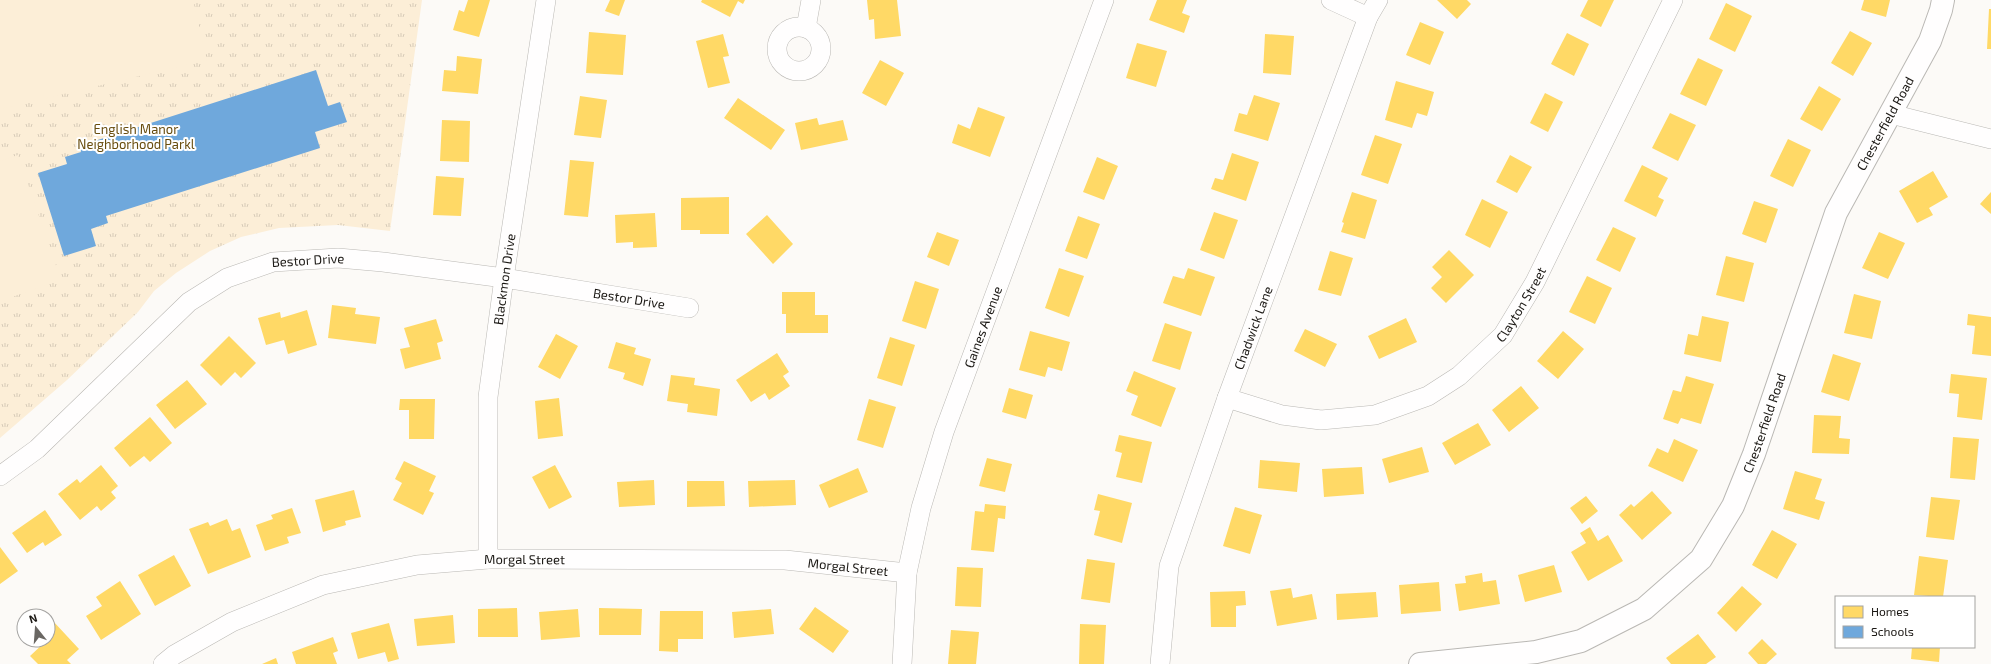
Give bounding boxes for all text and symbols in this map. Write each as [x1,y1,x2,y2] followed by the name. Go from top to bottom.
[1853,74,1917,173] street label: Chesterfield Road
[77,121,195,152] park label: English Manor Neighborhood Parkl
[490,232,519,326] street label: Blackmon Drive
[271,250,345,270] street label: Bestor Drive
[1493,264,1549,345] street label: Clayton Street
[960,284,1005,370] street label: Gaines Avenue
[1230,284,1276,372] street label: Chadwick Lane
[592,285,666,312] street label: Bestor Drive
[1739,371,1789,475] street label: Chesterfield Road
[484,551,565,567] street label: Morgal Street
[807,554,889,579] street label: Morgal Street
[1835,596,1975,648] legend
[1871,604,1909,618] text: Homes
[16,608,56,648] north arrow
[27,611,39,625] text: N
[1871,624,1914,638] text: Schools

